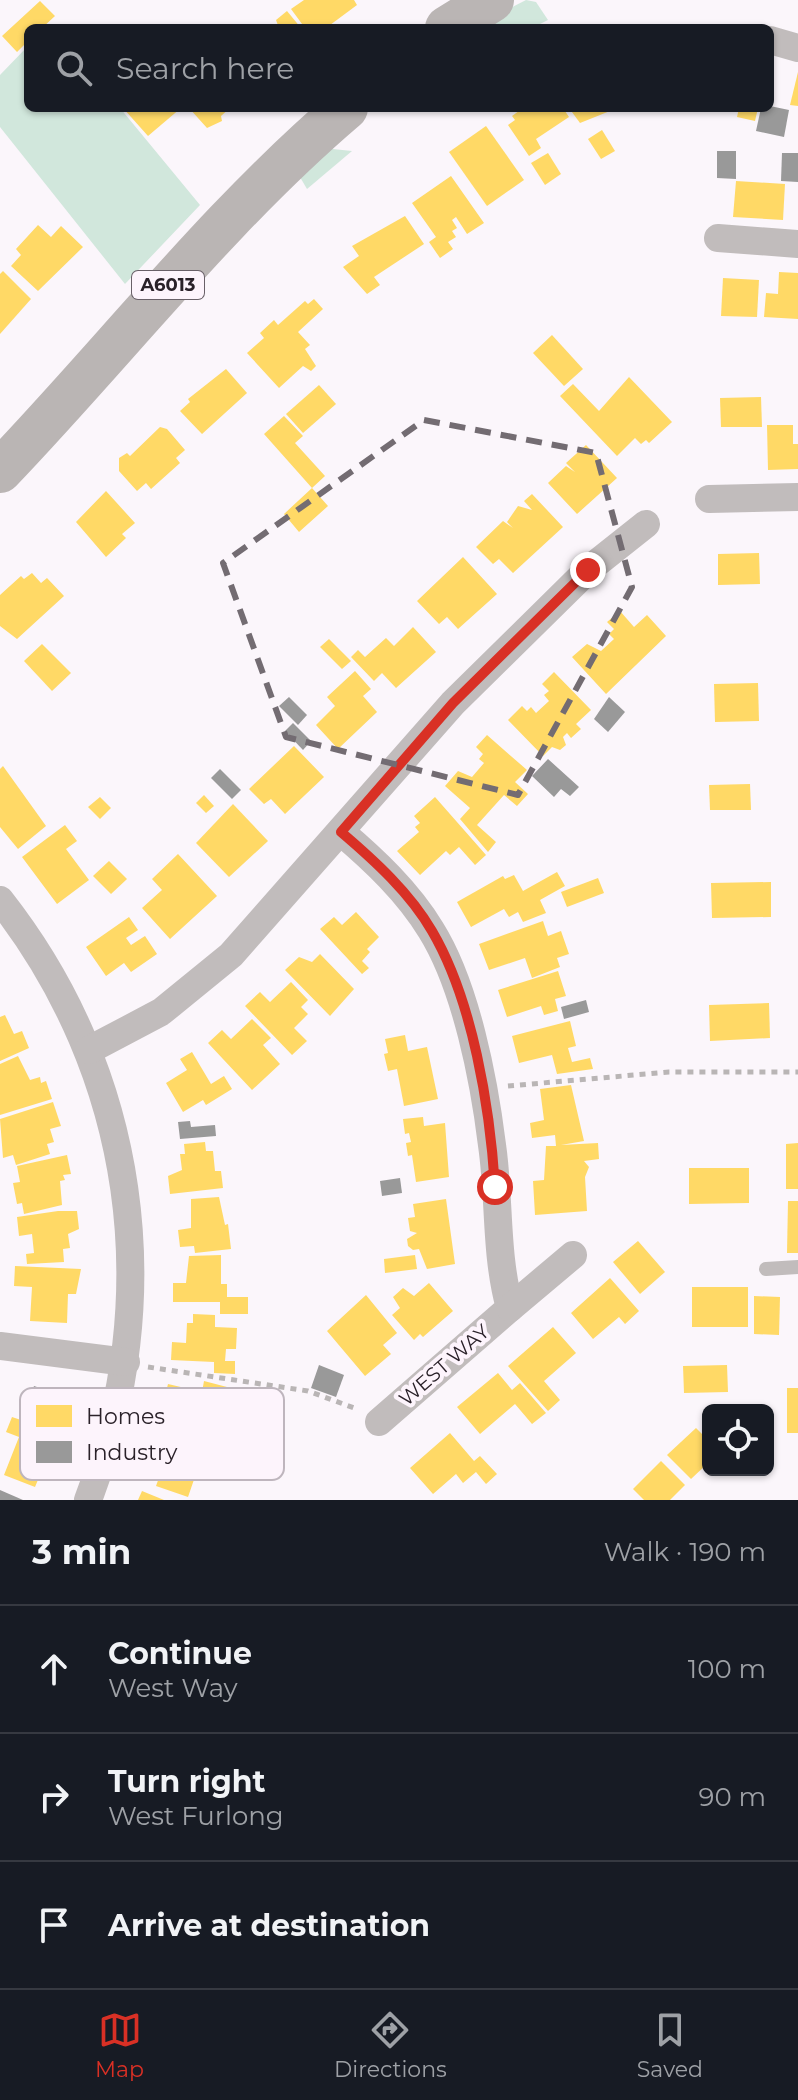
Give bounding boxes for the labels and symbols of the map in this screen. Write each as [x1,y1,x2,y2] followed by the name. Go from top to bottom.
[132,271,204,299] road number: A6013
[570,552,606,588] route end
[477,1169,513,1205] route start
[394,1319,494,1411] street label: WEST WAY
[20,1388,284,1480] legend
[86,1403,165,1430] text: Homes
[86,1439,178,1466] text: Industry

